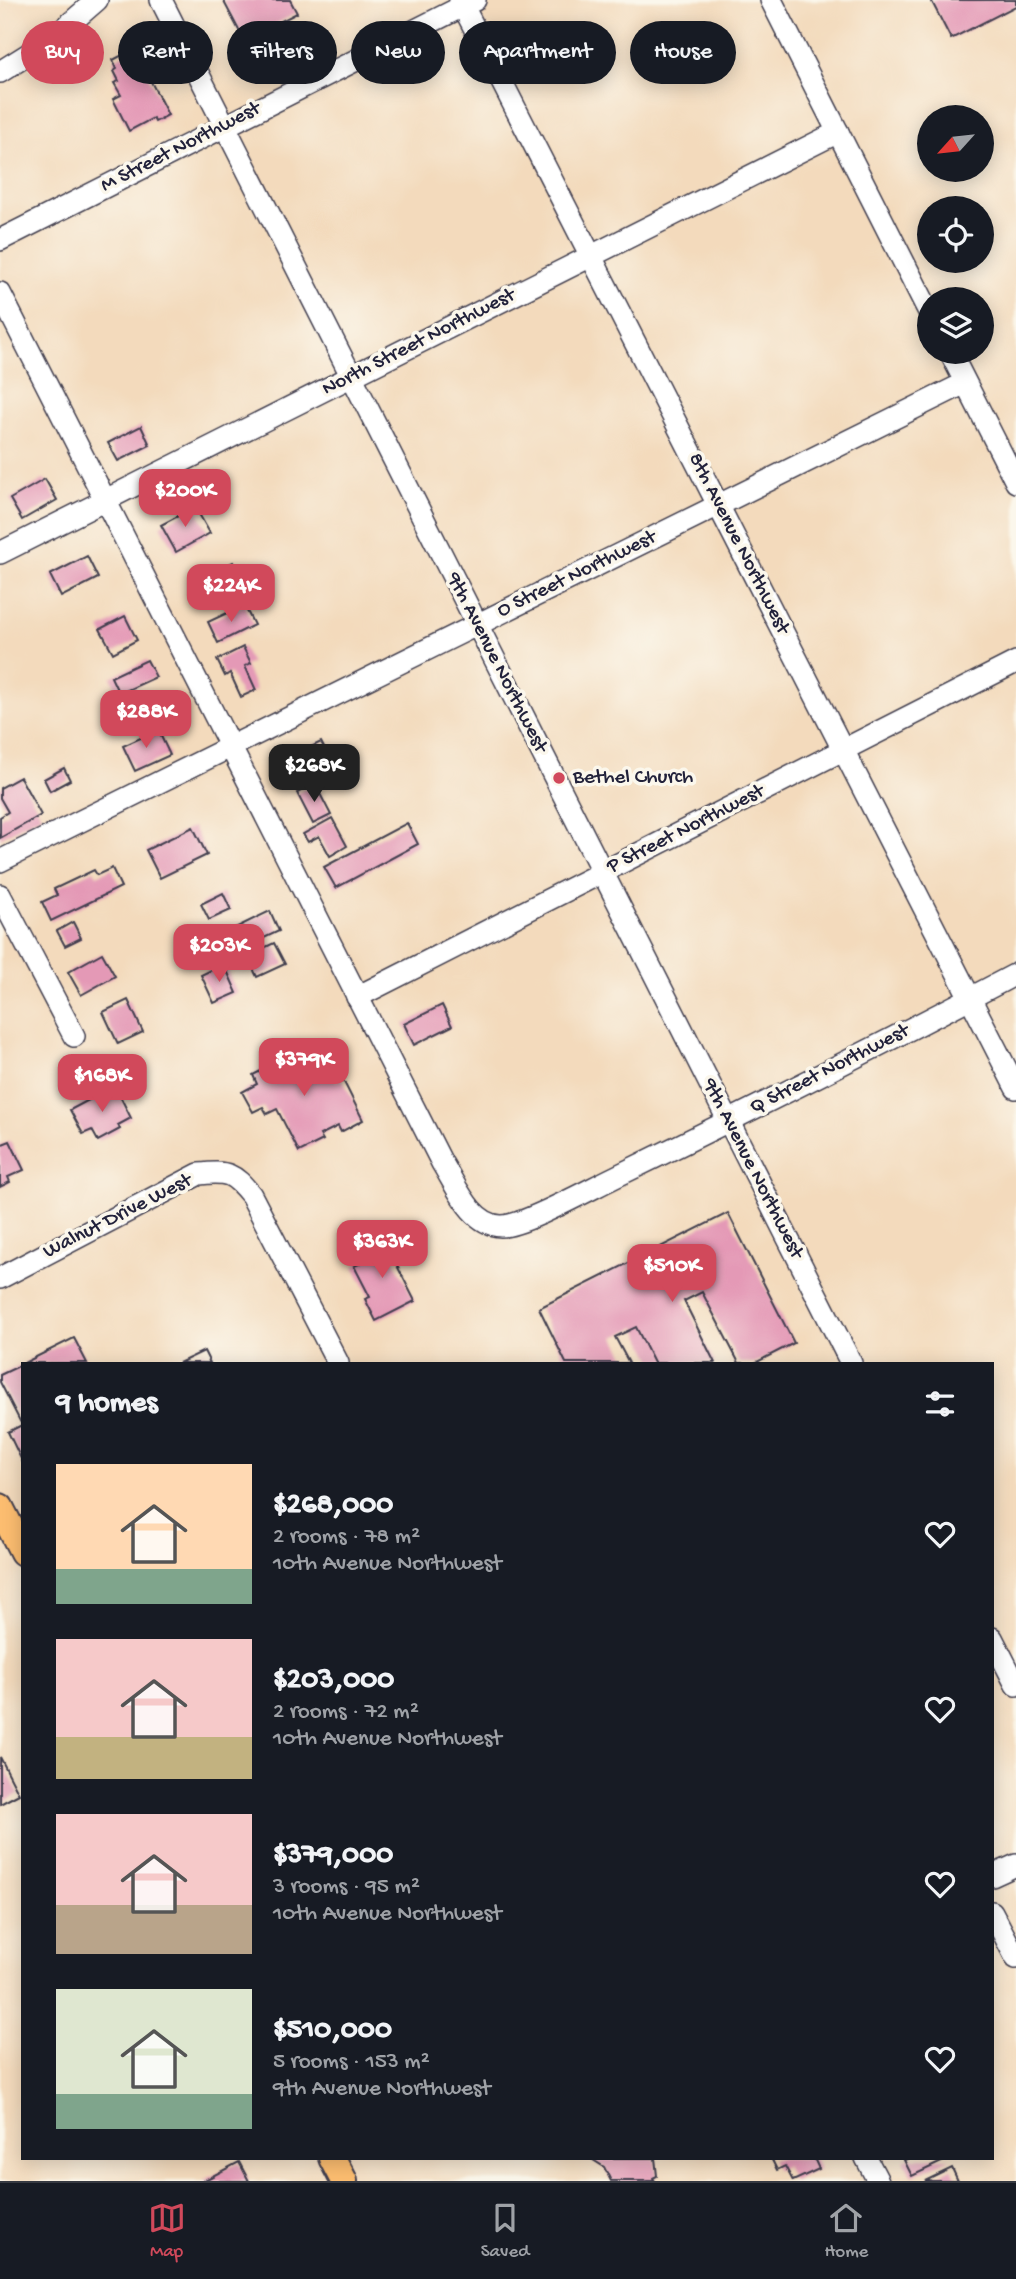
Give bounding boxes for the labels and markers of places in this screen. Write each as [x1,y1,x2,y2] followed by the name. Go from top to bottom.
[136,470,234,529] pin: $200K
[182,564,280,624] pin: $224K
[97,690,195,750] pin: $288K
[265,744,363,804] pin: $268K
[572,766,693,791] place label: Bethel Church
[551,770,567,786] marker: Bethel Church
[170,925,268,984] pin: $203K
[255,1038,353,1098] pin: $379K
[53,1054,151,1114] pin: $168K
[333,1220,431,1280] pin: $363K
[623,1244,721,1304] pin: $510K

